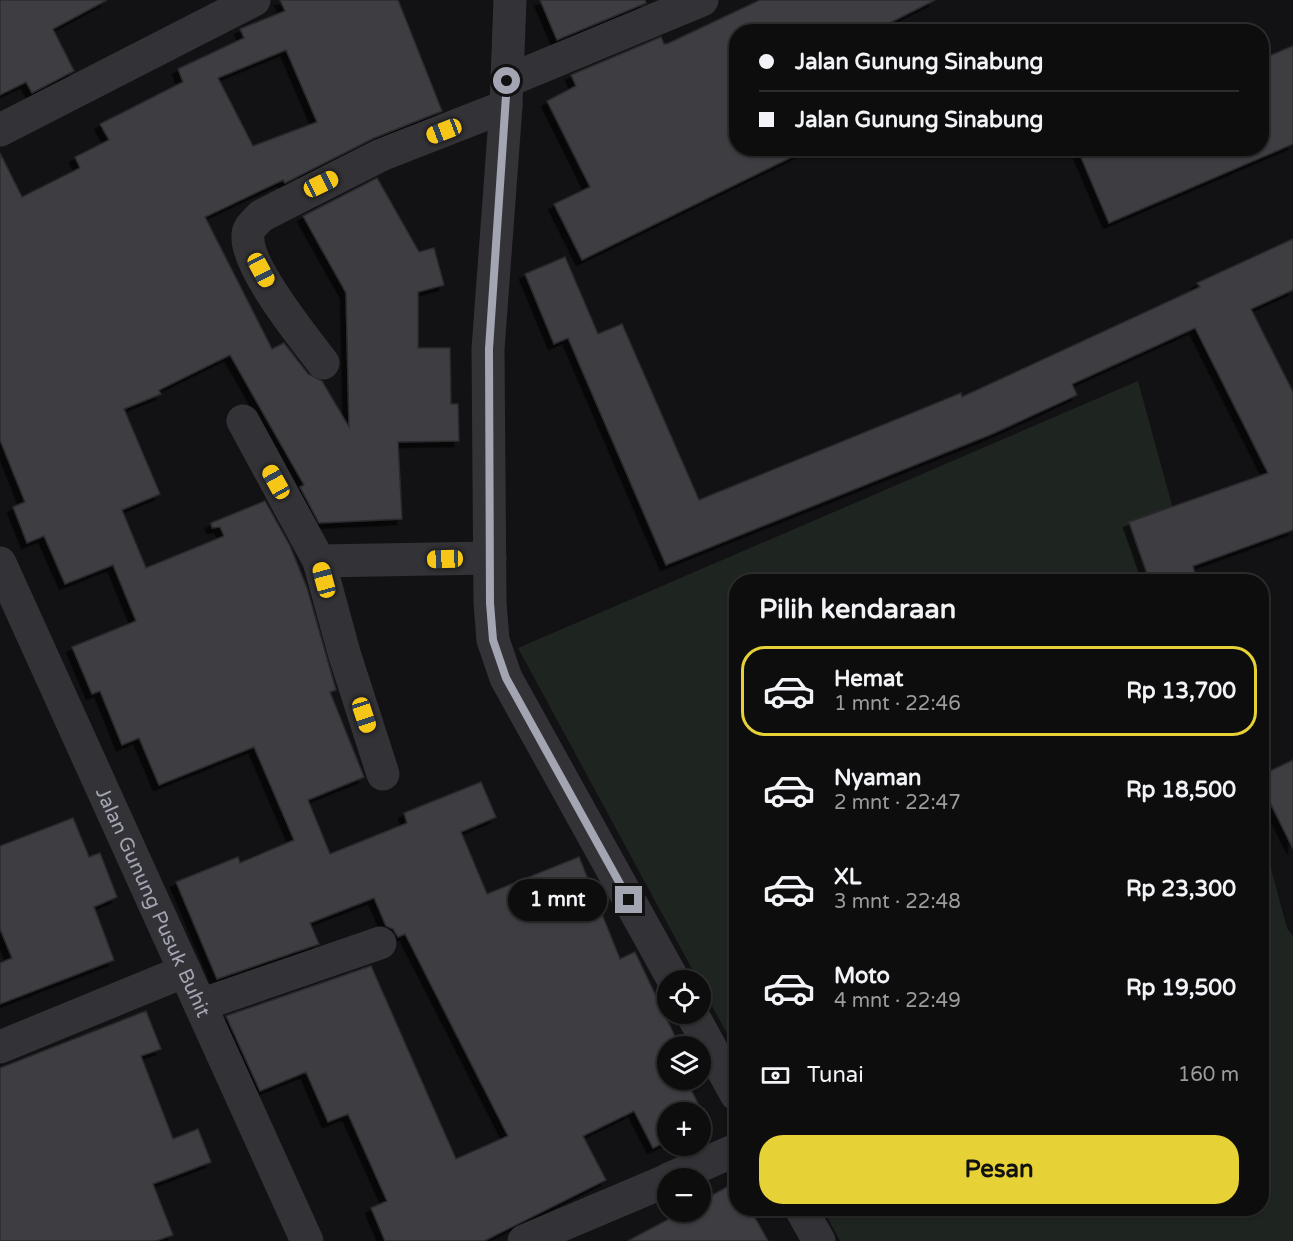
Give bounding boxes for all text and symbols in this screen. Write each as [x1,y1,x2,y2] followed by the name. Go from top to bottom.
[795,49,1044,75] text: Jalan Gunung Sinabung
[493,67,520,94] route start
[795,107,1044,133] text: Jalan Gunung Sinabung
[424,116,464,146] car
[301,168,341,200] car
[245,250,277,290] car
[259,462,293,502] car
[427,549,463,569] car
[311,560,337,600] car
[759,593,956,626] text: Pilih kendaraan
[762,664,816,718] icon: car
[834,666,903,692] text: Hemat
[1126,678,1236,704] text: Rp 13,700
[834,692,961,716] text: 1 mnt · 22:46
[350,695,378,735] car
[762,763,816,817] icon: car
[834,765,921,791] text: Nyaman
[1126,777,1236,803] text: Rp 18,500
[90,783,215,1021] street label: Jalan Gunung Pusuk Buhit
[834,791,961,815] text: 2 mnt · 22:47
[762,862,816,916] icon: car
[834,864,861,890] text: XL
[1126,876,1236,902] text: Rp 23,300
[509,879,608,921] callout: 1 mnt
[615,886,642,913] route end
[530,888,585,912] text: 1 mnt
[834,890,961,914] text: 3 mnt · 22:48
[762,961,816,1015] icon: car
[834,963,890,989] text: Moto
[657,970,711,1222] map controls
[657,970,711,1024] button: locate
[1126,975,1236,1001] text: Rp 19,500
[834,989,961,1013] text: 4 mnt · 22:49
[657,1036,711,1090] button: layers
[759,1059,792,1092] icon: cash
[807,1062,864,1088] text: Tunai
[1178,1063,1239,1087] text: 160 m
[657,1102,711,1156] button: +
[759,1135,1239,1204] button: Pesan
[657,1168,711,1222] button: −

